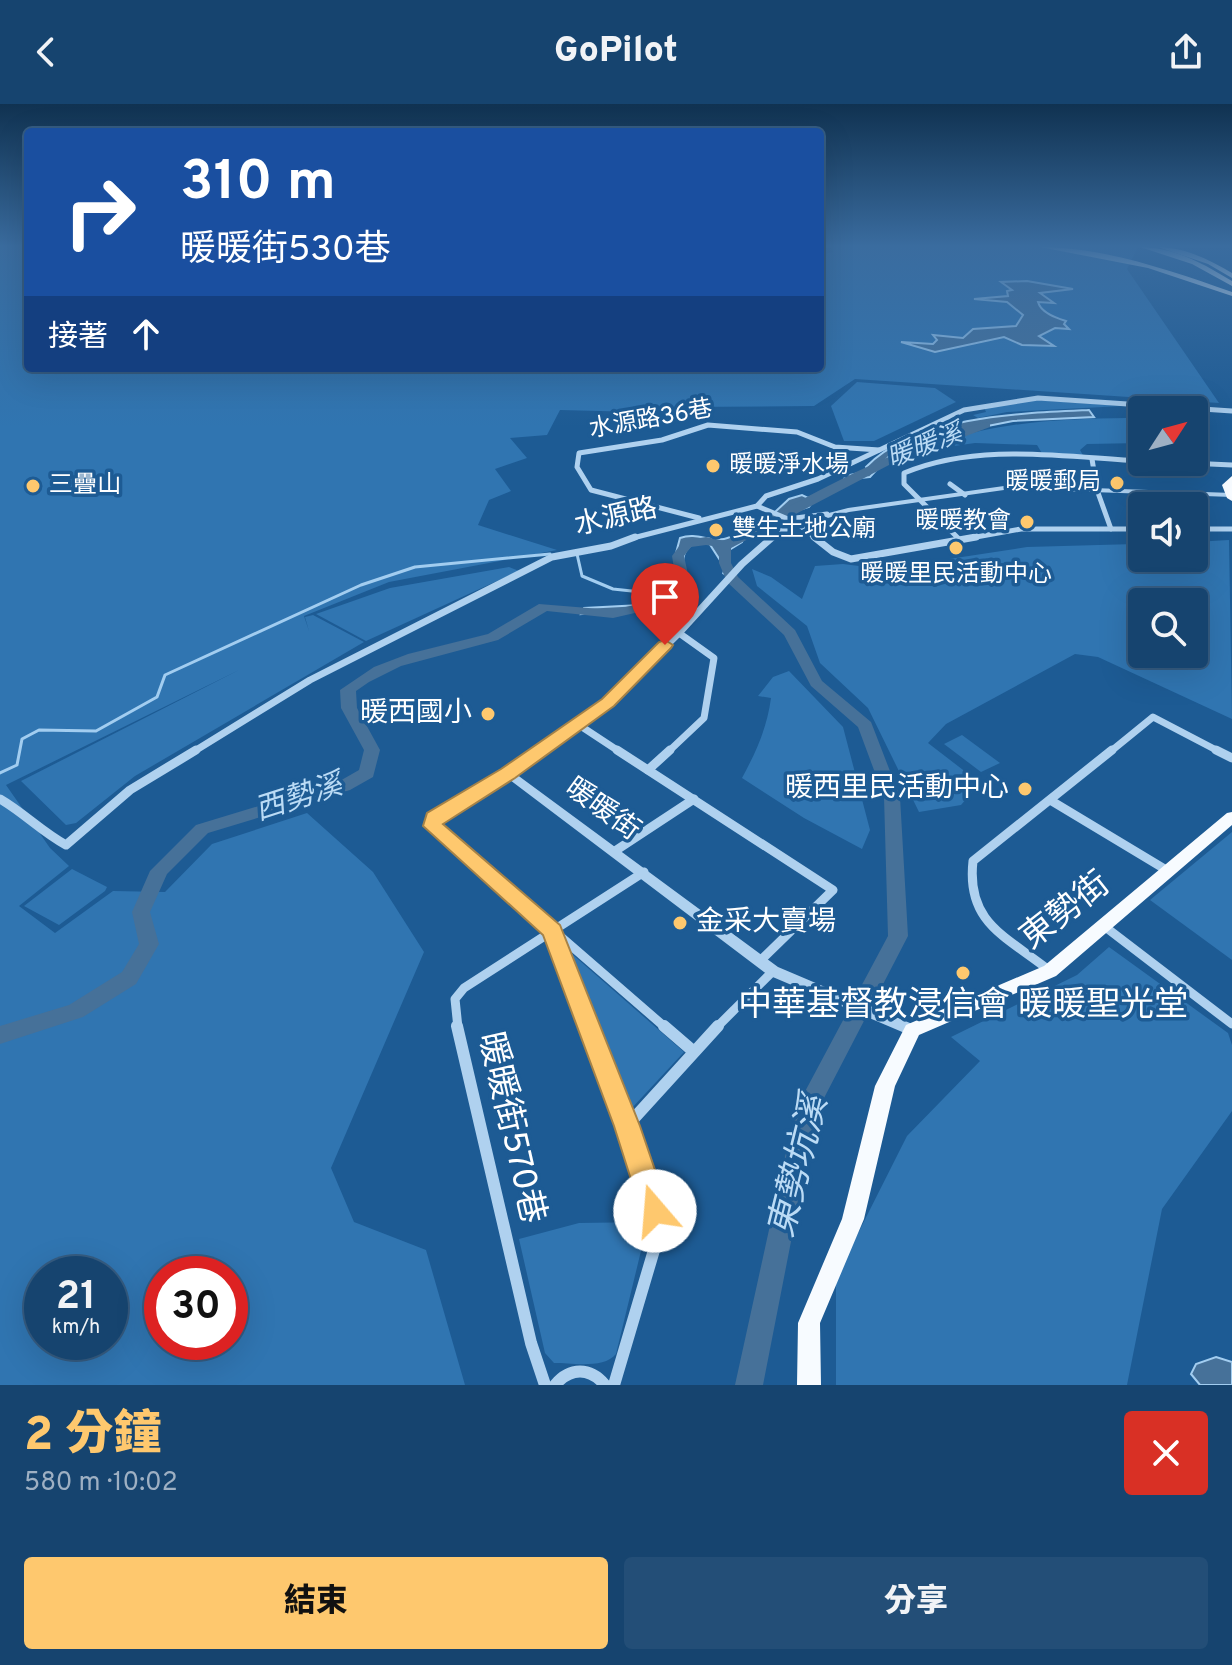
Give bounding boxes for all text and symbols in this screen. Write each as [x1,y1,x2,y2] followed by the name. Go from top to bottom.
[554,29,678,75] text: GoPilot
[24,30,68,74] icon: back
[1164,30,1208,74] icon: share
[180,149,336,219] text: 310 m
[48,160,152,264] icon: right
[180,228,391,274] text: 暖暖街530巷
[124,312,168,356] icon: ahead
[48,320,108,357] text: 接著
[587,394,715,446] street label: 水源路36巷
[1128,396,1208,476] north arrow
[1128,396,1208,668] map controls
[883,416,971,476] water label: 暖暖溪
[729,451,849,481] place label: 暖暖淨水場
[704,457,722,475] marker: 暖暖淨水場
[1005,468,1101,498] place label: 暖暖郵局
[49,471,121,501] place label: 三疊山
[1108,474,1126,492] marker: 暖暖郵局
[24,477,42,495] marker: 三疊山
[571,491,661,545] street label: 水源路
[1128,492,1208,572] button: sound
[915,507,1011,537] place label: 暖暖教會
[1018,513,1036,531] marker: 暖暖教會
[732,515,876,545] place label: 雙生土地公廟
[707,521,725,539] marker: 雙生土地公廟
[947,539,965,557] marker: 暖暖里民活動中心
[860,560,1052,590] place label: 暖暖里民活動中心
[631,563,699,645] pin
[643,575,687,619] icon: arrive
[1128,588,1208,668] button: search
[360,696,472,732] place label: 暖西國小
[479,705,497,723] marker: 暖西國小
[250,766,351,831] water label: 西勢溪
[557,771,647,849] street label: 暖暖街
[785,771,1009,807] place label: 暖西里民活動中心
[1016,780,1034,798] marker: 暖西里民活動中心
[1013,864,1119,960] street label: 東勢街
[696,905,836,941] place label: 金采大賣場
[671,914,689,932] marker: 金采大賣場
[954,964,972,982] marker: 中華基督教浸信會 暖暖聖光堂
[738,985,1188,1028] place label: 中華基督教浸信會 暖暖聖光堂
[467,1028,553,1228] street label: 暖暖街570巷
[760,1087,841,1242] water label: 東勢坑溪
[613,1169,697,1253] position arrow
[144,1256,248,1360] speed limit sign: 30
[56,1273,96,1323] text: 21
[52,1315,100,1341] text: km/h
[24,1407,162,1467] text: 2 分鐘
[1124,1411,1208,1495] button: close
[24,1467,178,1500] text: 580 m · 10:02
[24,1557,608,1649] button: 結束
[624,1557,1208,1649] button: 分享

